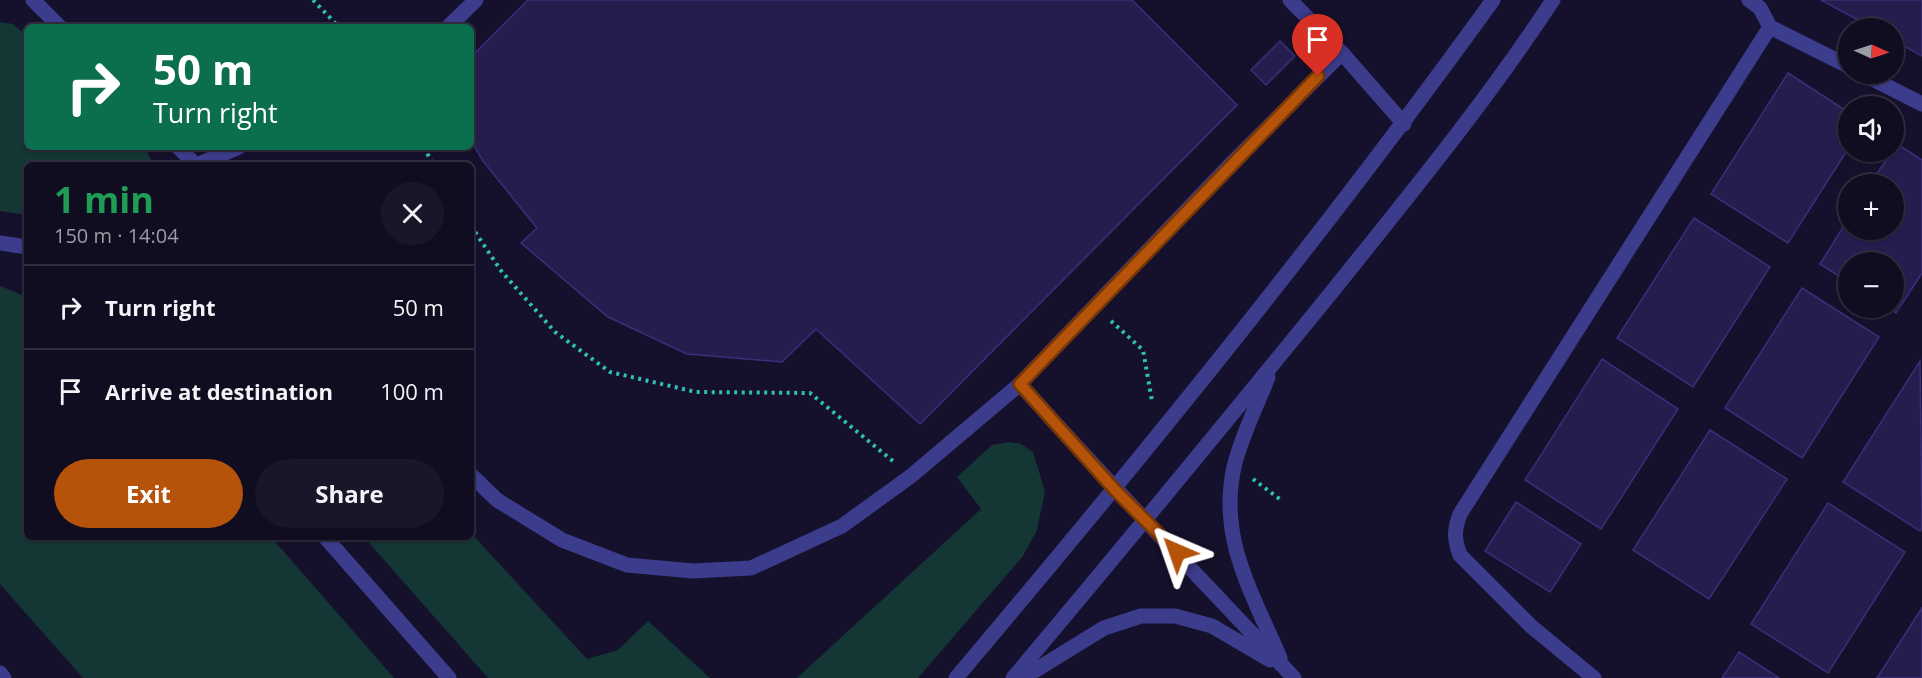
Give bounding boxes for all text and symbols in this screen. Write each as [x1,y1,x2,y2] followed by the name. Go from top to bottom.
[1292,14,1343,76] pin
[1838,18,1904,84] north arrow
[1838,18,1904,318] map controls
[1301,23,1334,56] icon: arrive
[153,40,253,97] text: 50 m
[54,48,132,126] icon: right
[153,94,278,131] text: Turn right
[1838,96,1904,162] button: sound
[1838,174,1904,240] button: +
[54,175,154,224] text: 1 min
[381,182,444,245] button: close
[54,222,179,249] text: 150 m · 14:04
[1838,252,1904,318] button: −
[54,291,87,324] icon: right
[105,292,216,322] text: Turn right
[393,292,444,322] text: 50 m
[54,375,87,408] icon: arrive
[105,376,333,406] text: Arrive at destination
[380,376,444,406] text: 100 m
[54,459,243,528] button: Exit
[255,459,444,528] button: Share
[1145,520,1209,584] position arrow

